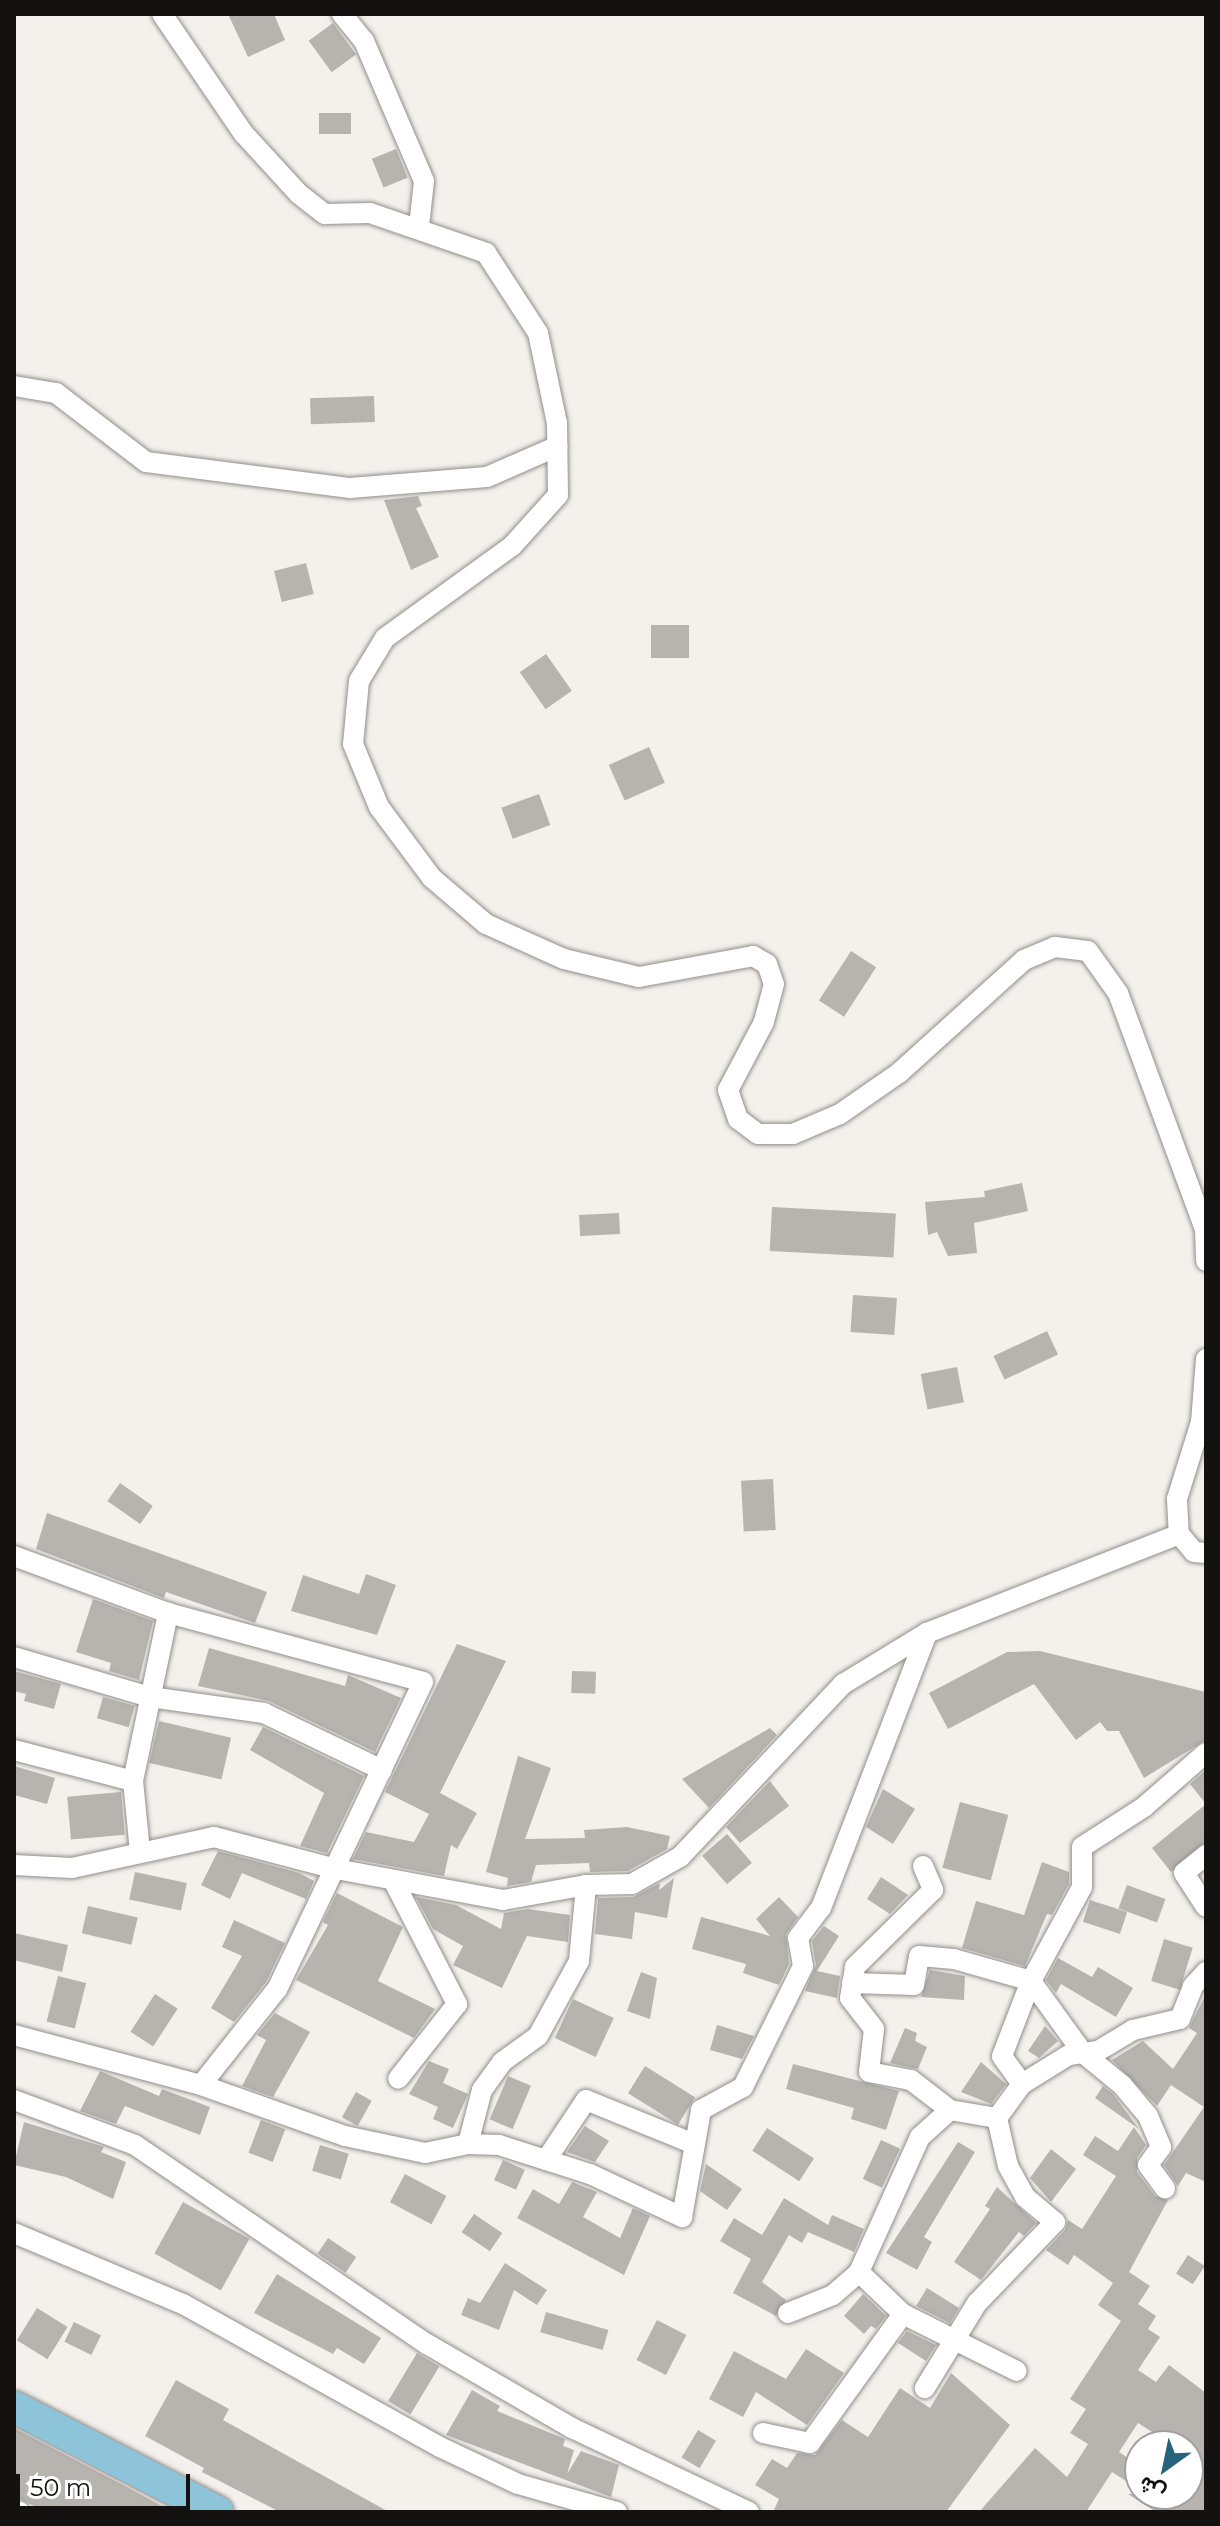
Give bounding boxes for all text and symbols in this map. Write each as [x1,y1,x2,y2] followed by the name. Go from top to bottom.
[1124,2430,1204,2510] north arrow
[20,2458,194,2508] scale bar
[1133,2470,1170,2507] text: ش
[30,2473,91,2502] text: 50 m

